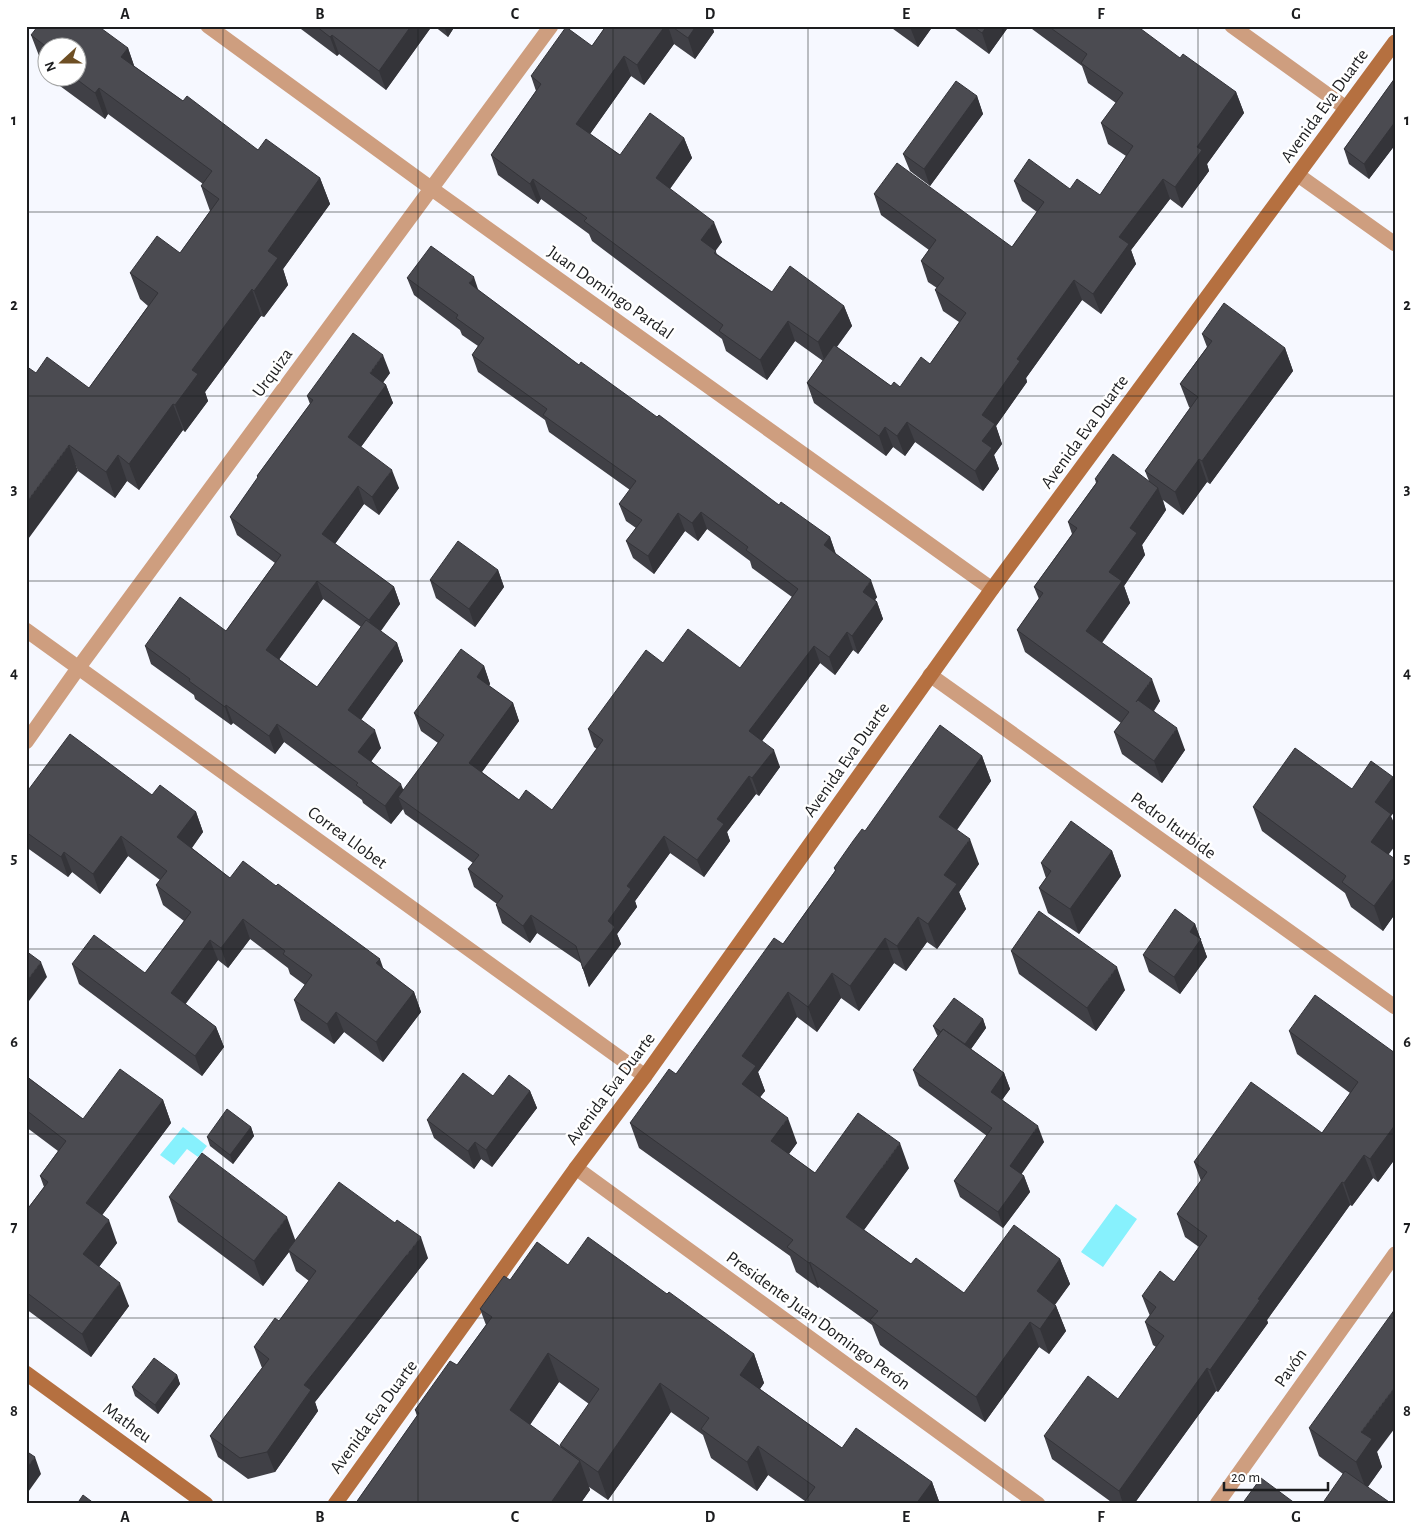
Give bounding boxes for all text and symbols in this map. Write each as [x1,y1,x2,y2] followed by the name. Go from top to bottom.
[120,6,130,22] text: A
[315,6,325,22] text: B
[511,6,520,22] text: C
[705,6,716,22] text: D
[902,6,910,22] text: E
[1097,6,1105,22] text: F
[1291,6,1301,22] text: G
[38,38,88,88] north arrow
[1278,46,1372,166] street label: Avenida Eva Duarte
[43,59,59,73] text: N
[11,112,17,128] text: 1
[1404,112,1410,128] text: 1
[544,243,676,343] street label: Juan Domingo Pardal
[10,297,18,313] text: 2
[1403,297,1411,313] text: 2
[250,345,296,401] street label: Urquiza
[1038,372,1132,492] street label: Avenida Eva Duarte
[11,481,18,497] text: 3
[1404,481,1411,497] text: 3
[10,665,18,681] text: 4
[1403,665,1411,681] text: 4
[801,699,893,821] street label: Avenida Eva Duarte
[1127,789,1219,863] street label: Pedro Iturbide
[304,803,390,873] street label: Correa Llobet
[11,850,18,866] text: 5
[1404,850,1411,866] text: 5
[563,1030,659,1148] street label: Avenida Eva Duarte
[10,1034,18,1050] text: 6
[1403,1034,1411,1050] text: 6
[11,1219,18,1235] text: 7
[1404,1219,1411,1235] text: 7
[723,1248,913,1394] street label: Presidente Juan Domingo Perón
[1271,1346,1311,1390] street label: Pavón
[327,1357,421,1477] street label: Avenida Eva Duarte
[99,1400,155,1446] street label: Matheu
[10,1403,18,1419] text: 8
[1403,1403,1411,1419] text: 8
[1224,1460,1327,1492] scale bar
[1231,1470,1260,1485] text: 20 m
[120,1509,130,1525] text: A
[315,1509,325,1525] text: B
[511,1509,520,1525] text: C
[705,1509,716,1525] text: D
[902,1509,910,1525] text: E
[1097,1509,1105,1525] text: F
[1291,1509,1301,1525] text: G

